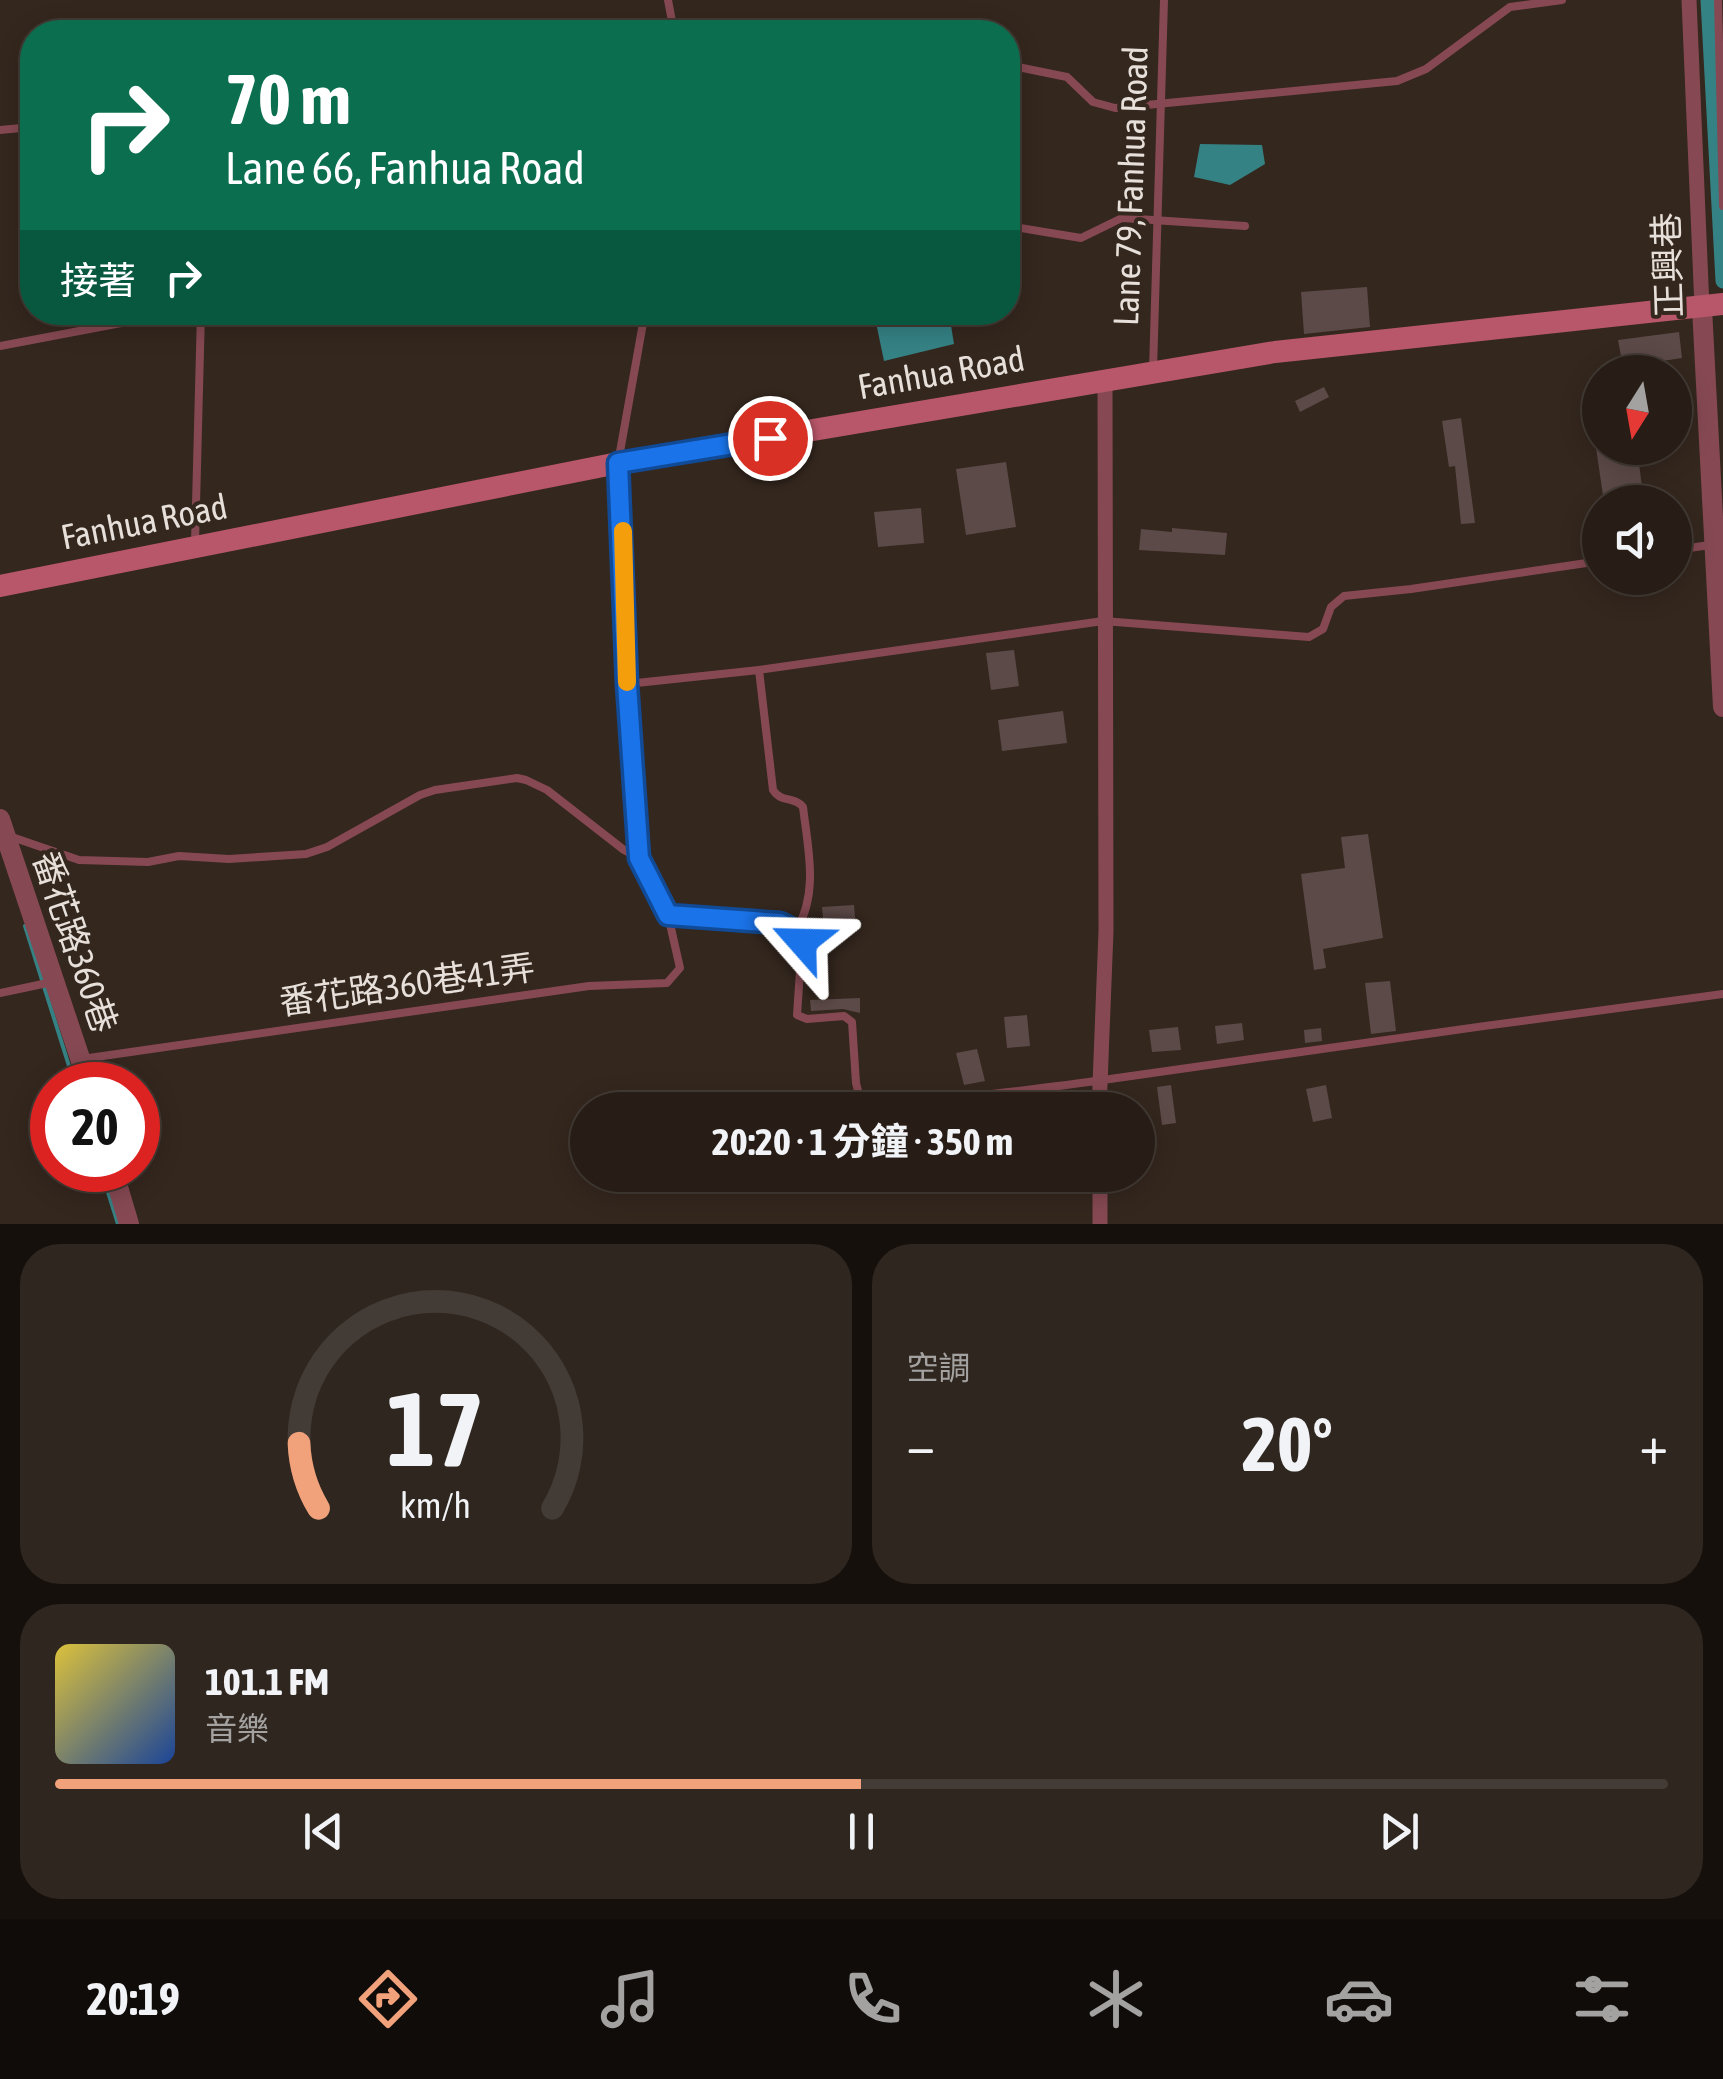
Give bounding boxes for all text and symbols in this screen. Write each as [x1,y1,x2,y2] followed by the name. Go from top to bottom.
[1105,45,1155,326] street label: Lane 79, Fanhua Road
[225,59,351,139] text: 70 m
[60,60,190,190] icon: right
[225,142,585,194] text: Lane 66, Fanhua Road
[1645,212,1689,318] street label: 正興巷
[156,250,211,305] icon: right
[60,259,136,302] text: 接著
[854,338,1027,406] street label: Fanhua Road
[1582,355,1692,465] north arrow
[1582,355,1692,595] map controls
[728,396,813,481] pin
[743,411,798,466] icon: arrive
[57,485,230,557] street label: Fanhua Road
[1582,485,1692,595] button: sound
[26,846,126,1038] street label: 番花路360巷
[750,890,854,994] position arrow
[277,946,537,1022] street label: 番花路360巷41弄
[30,1062,160,1192] speed limit sign: 20
[712,1120,1013,1163] text: 20:20 · 1 分鐘 · 350 m
[907,1349,971,1386] text: 空調
[387,1369,485,1488] text: 17
[1242,1401,1333,1487] text: 20°
[907,1413,935,1476] text: −
[1639,1413,1668,1476] text: +
[400,1485,471,1526] text: km/h
[205,1660,329,1703] text: 101.1 FM
[205,1710,269,1747] text: 音樂
[296,1804,351,1859] icon: previous
[834,1804,889,1859] icon: pause
[1372,1804,1427,1859] icon: next
[353,1964,423,2034] icon: directions
[595,1964,665,2034] icon: music
[838,1964,908,2034] icon: phone
[1081,1964,1151,2034] icon: climate
[1324,1964,1394,2034] icon: car
[1567,1964,1637,2034] icon: filters
[86,1973,180,2025] text: 20:19

